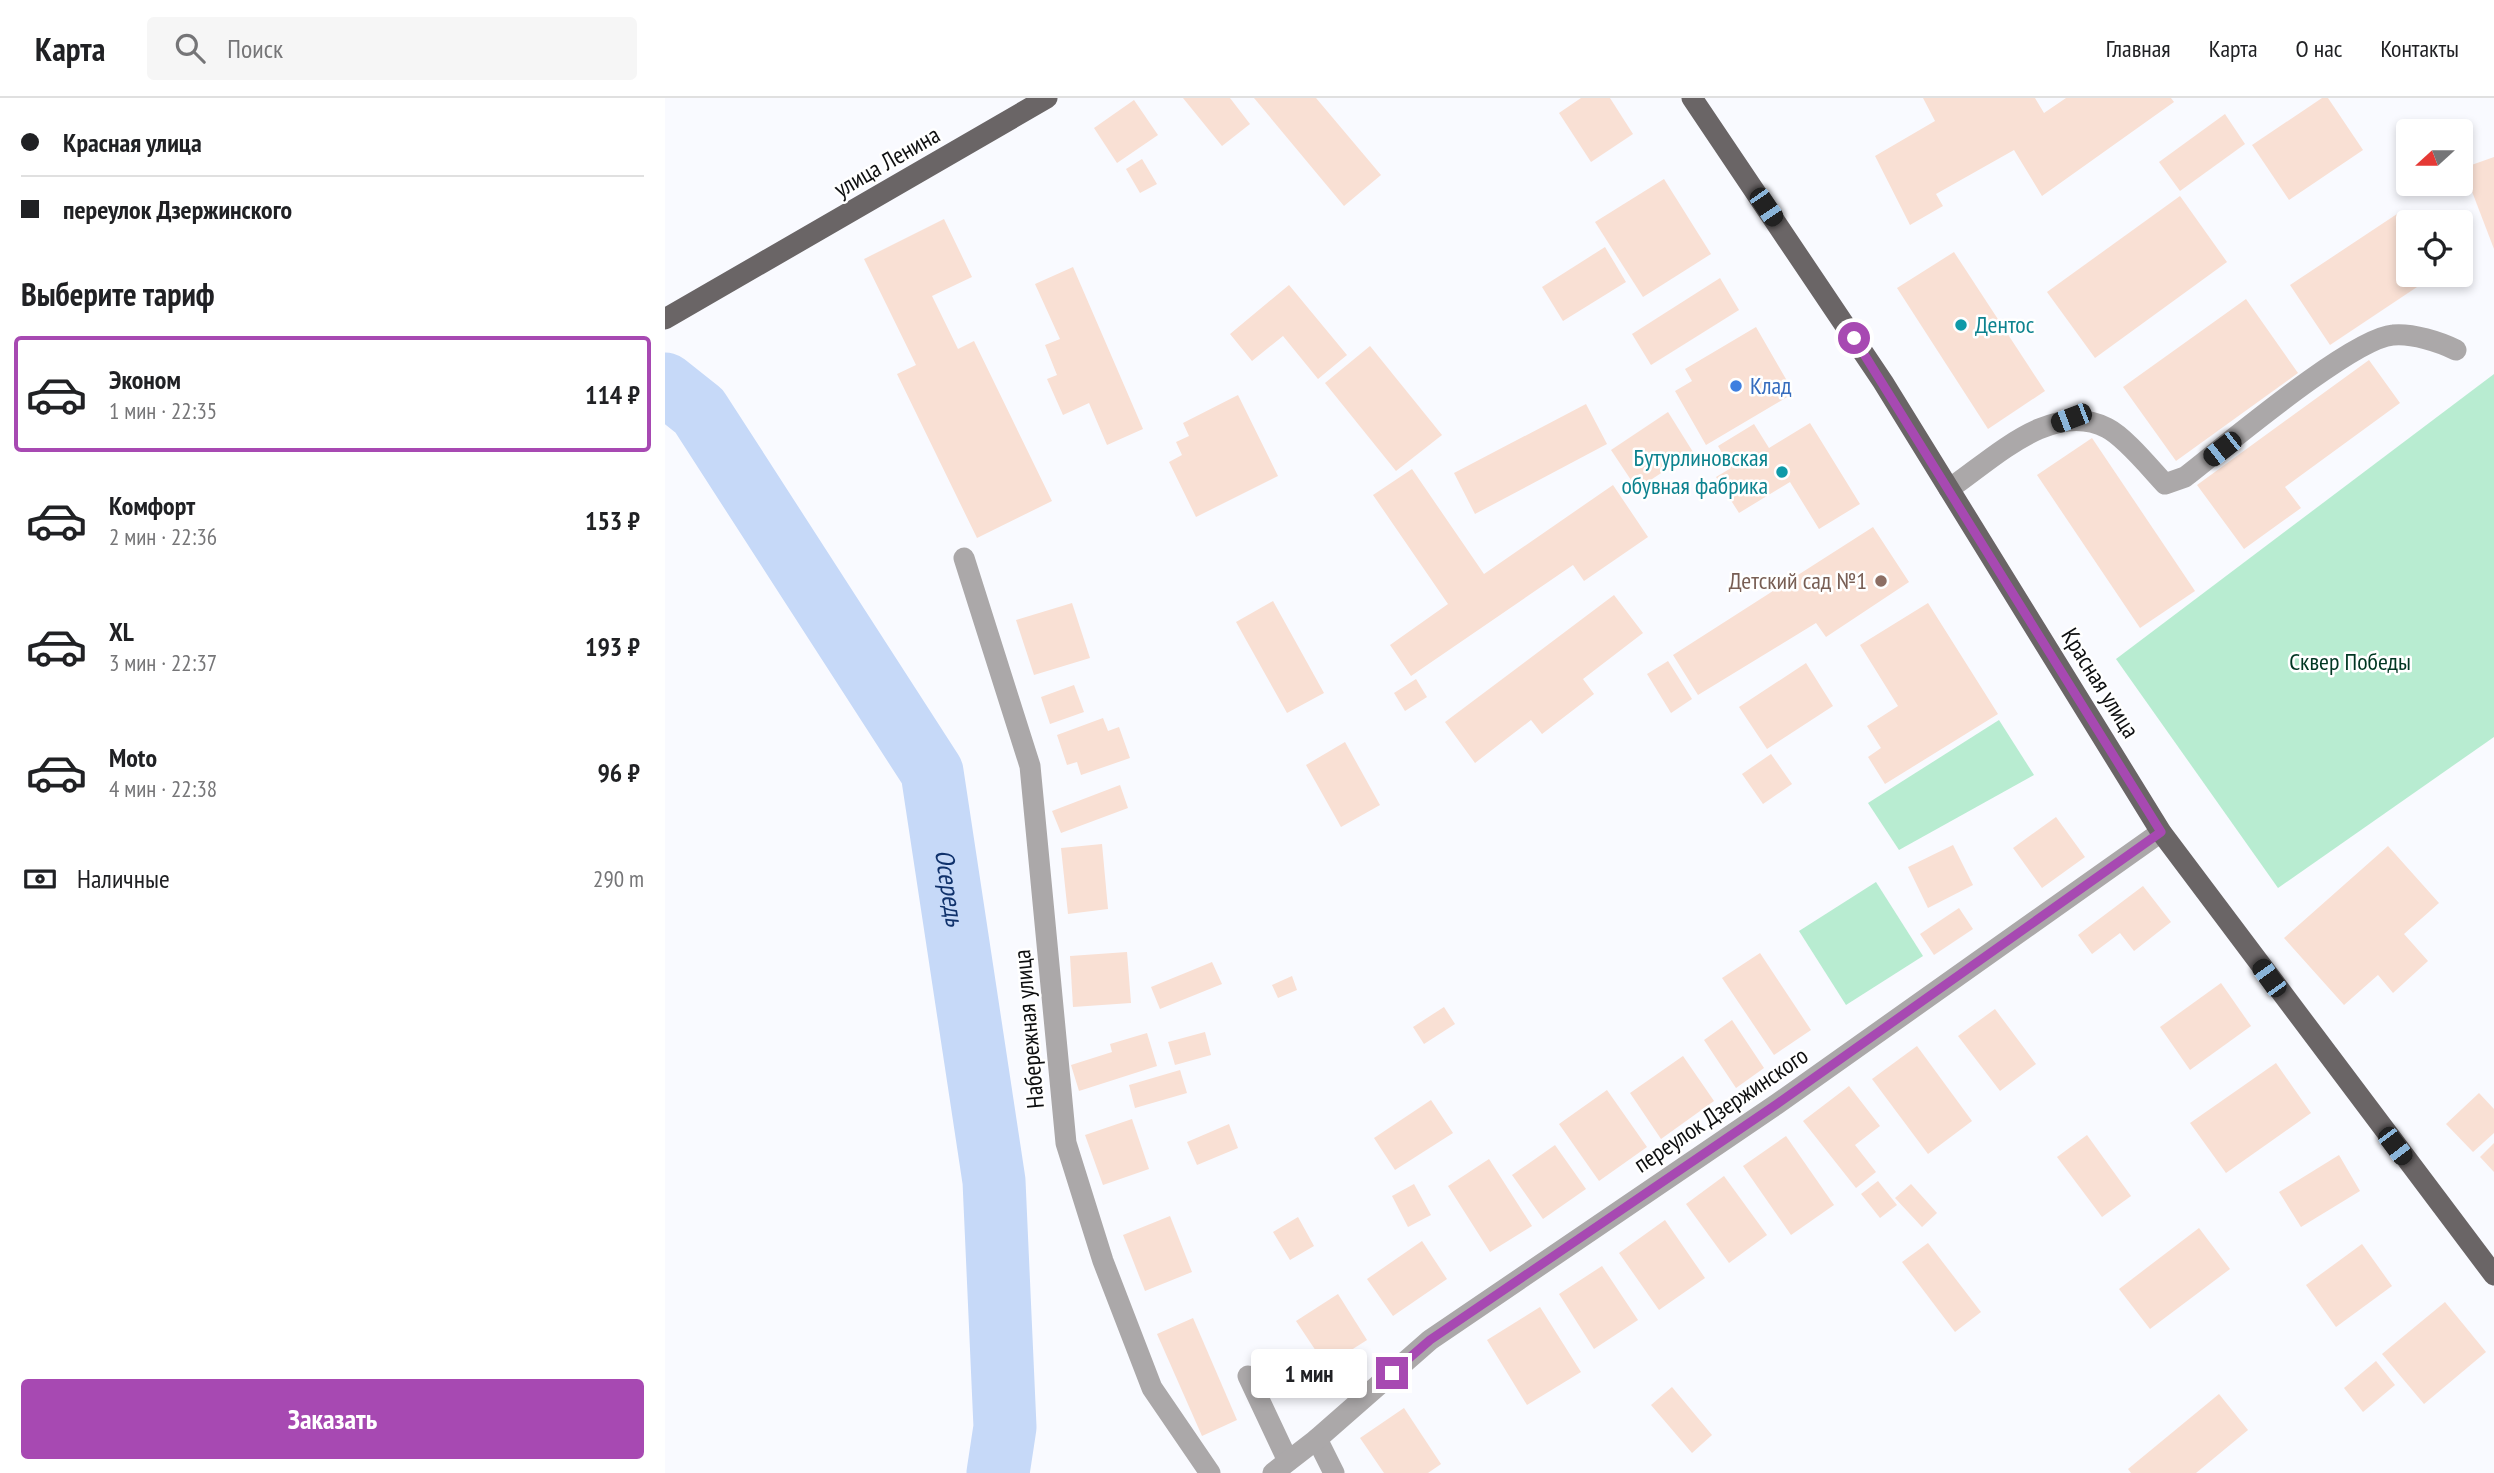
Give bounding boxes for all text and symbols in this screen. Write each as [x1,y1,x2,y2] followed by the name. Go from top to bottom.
[147,17,637,80] search box
[35,27,105,70] text: Карта
[171,29,209,67] icon: search
[227,32,283,65] text: Поиск
[2106,33,2171,64] text: Главная
[2209,33,2258,64] text: Карта
[2296,33,2342,64] text: О нас
[2380,33,2459,64] text: Контакты
[828,119,945,204] street label: улица Ленина
[2396,119,2473,196] north arrow
[2396,119,2473,287] map controls
[63,126,202,159] text: Красная улица
[1746,184,1787,230] car
[63,193,292,226] text: переулок Дзержинского
[2396,210,2473,287] button: locate
[21,273,215,315] text: Выберите тариф
[1975,309,2035,340] place label: Дентос
[1953,317,1969,333] marker: Дентос
[1838,322,1870,354] route start
[25,363,88,426] icon: car
[109,363,181,396] text: Эконом
[1750,370,1792,401] place label: Клад
[585,378,640,411] text: 114 ₽
[1728,378,1744,394] marker: Клад
[109,396,217,425] text: 1 мин · 22:35
[2048,401,2095,435] car
[2199,428,2246,470] car
[1621,442,1768,501] place label: Бутурлиновская обувная фабрика
[1774,464,1790,480] marker: Бутурлиновская обувная фабрика
[25,489,88,552] icon: car
[109,489,195,522] text: Комфорт
[585,504,640,537] text: 153 ₽
[109,522,217,551] text: 2 мин · 22:36
[1729,565,1867,596] place label: Детский сад №1
[1873,573,1889,589] marker: Детский сад №1
[25,615,88,678] icon: car
[109,615,134,648] text: XL
[2054,622,2146,743] street label: Красная улица
[585,630,640,663] text: 193 ₽
[2289,646,2411,677] park label: Сквер Победы
[109,648,217,677] text: 3 мин · 22:37
[25,741,88,804] icon: car
[109,741,157,774] text: Moto
[597,756,640,789] text: 96 ₽
[109,774,217,803] text: 4 мин · 22:38
[928,847,972,929] water label: Осередь
[21,860,59,898] icon: cash
[77,862,170,895] text: Наличные
[593,864,644,893] text: 290 m
[1006,948,1051,1110] street label: Набережная улица
[2249,955,2290,1001] car
[1628,1040,1814,1179] street label: переулок Дзержинского
[2374,1123,2417,1169] car
[1252,1348,1367,1398] callout: 1 мин
[1376,1357,1408,1389] route end
[1284,1359,1334,1388] text: 1 мин
[21,1379,644,1459] button: Заказать

